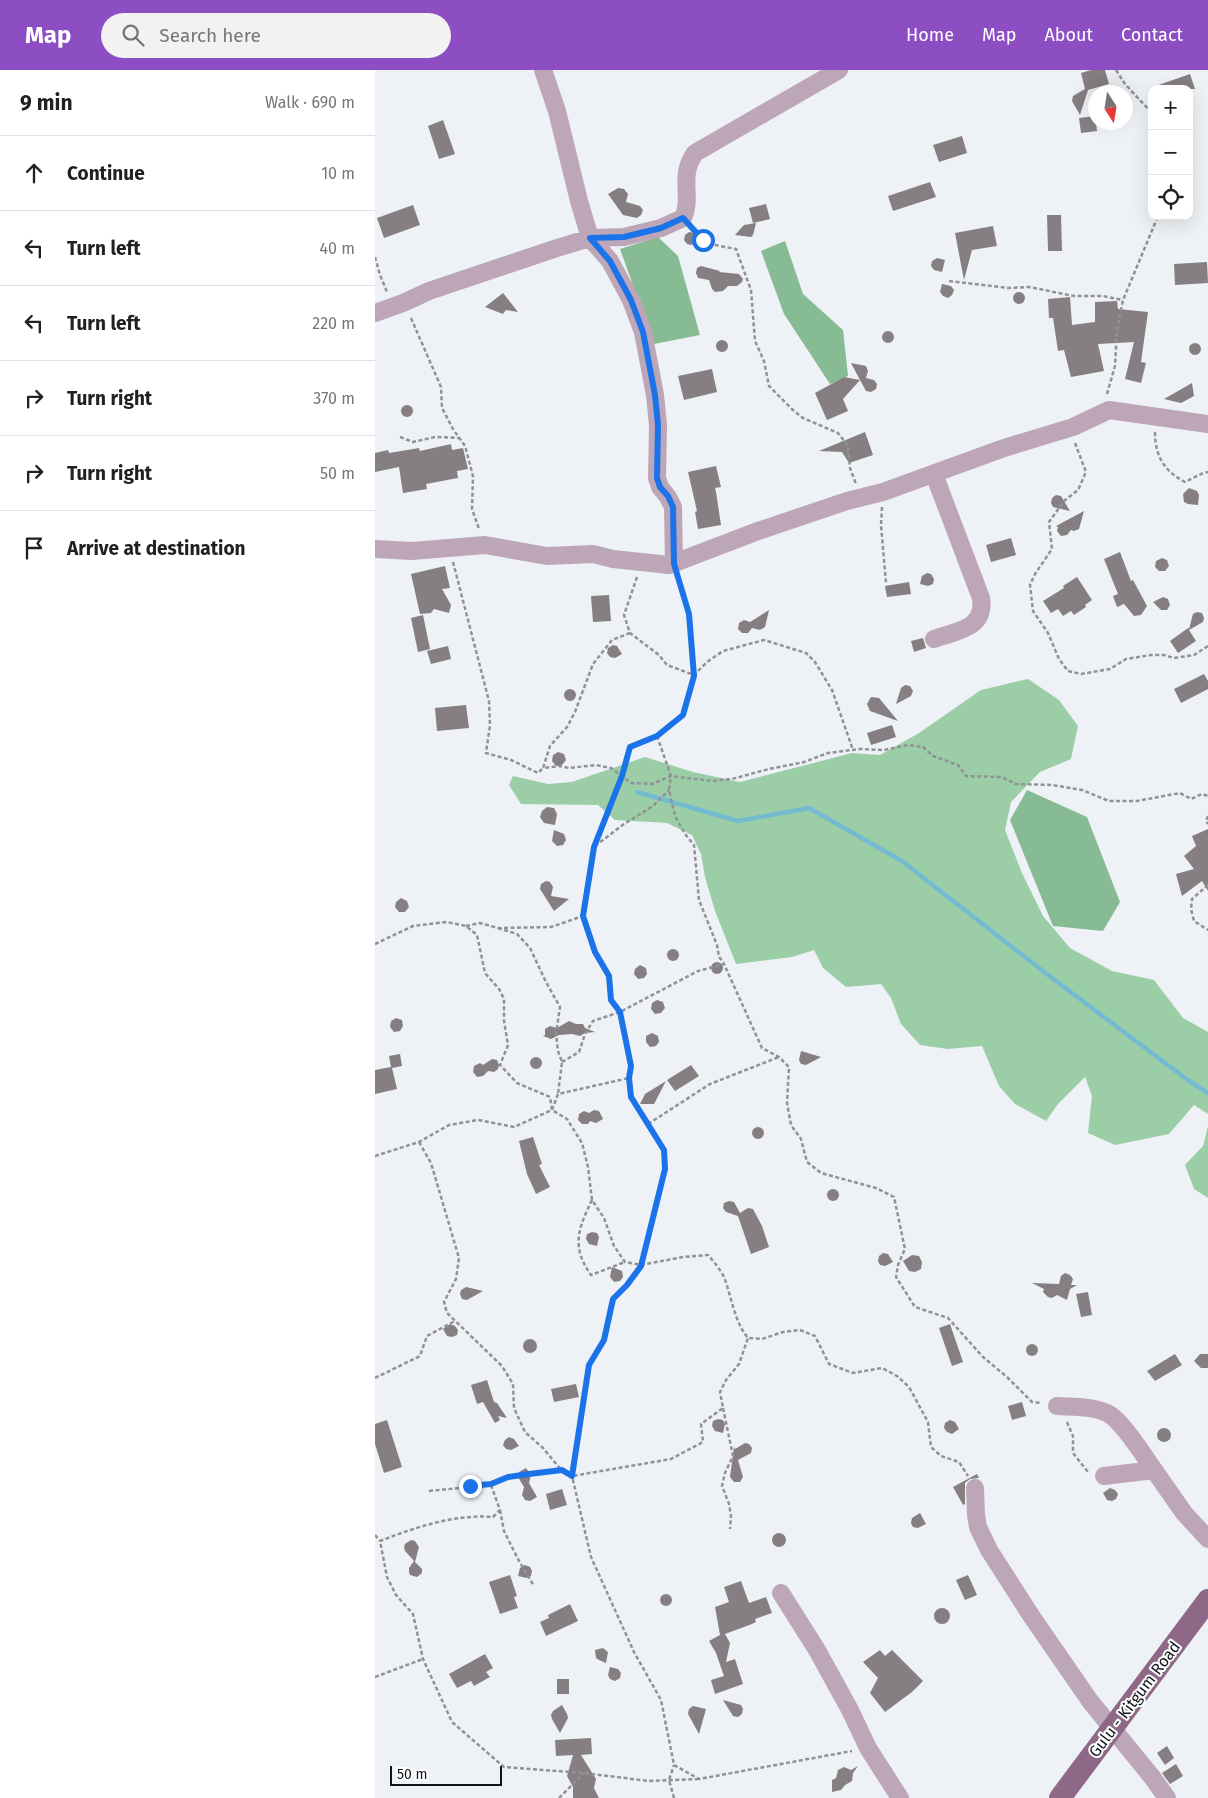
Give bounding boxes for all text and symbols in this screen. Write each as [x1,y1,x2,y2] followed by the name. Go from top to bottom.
[101,13,451,58] search box
[25,21,71,49] text: Map
[119,21,147,49] icon: search
[159,24,261,47] text: Search here
[906,24,954,46] text: Home
[982,24,1016,46] text: Map
[1044,24,1093,46] text: About
[1121,24,1183,46] text: Contact
[1088,85,1133,130] north arrow
[1148,85,1193,220] map controls
[1148,85,1193,130] button: +
[20,90,73,116] text: 9 min
[265,93,355,112] text: Walk · 690 m
[1148,130,1193,175] button: −
[20,159,48,187] icon: ahead
[67,162,145,185] text: Continue
[321,164,355,183] text: 10 m
[1148,175,1193,220] button: locate
[692,229,715,252] route start
[20,234,48,262] icon: left
[67,237,141,260] text: Turn left
[320,239,355,258] text: 40 m
[20,309,48,337] icon: left
[67,312,141,335] text: Turn left
[312,314,355,333] text: 220 m
[20,384,48,412] icon: right
[67,387,152,410] text: Turn right
[313,389,355,408] text: 370 m
[20,459,48,487] icon: right
[67,462,152,485] text: Turn right
[320,464,355,483] text: 50 m
[20,534,48,562] icon: arrive
[67,537,246,560] text: Arrive at destination
[459,1475,482,1498] route end
[1085,1638,1184,1761] street label: Gulu - Kitgum Road
[390,1763,503,1786] scale bar
[397,1766,428,1783] text: 50 m

